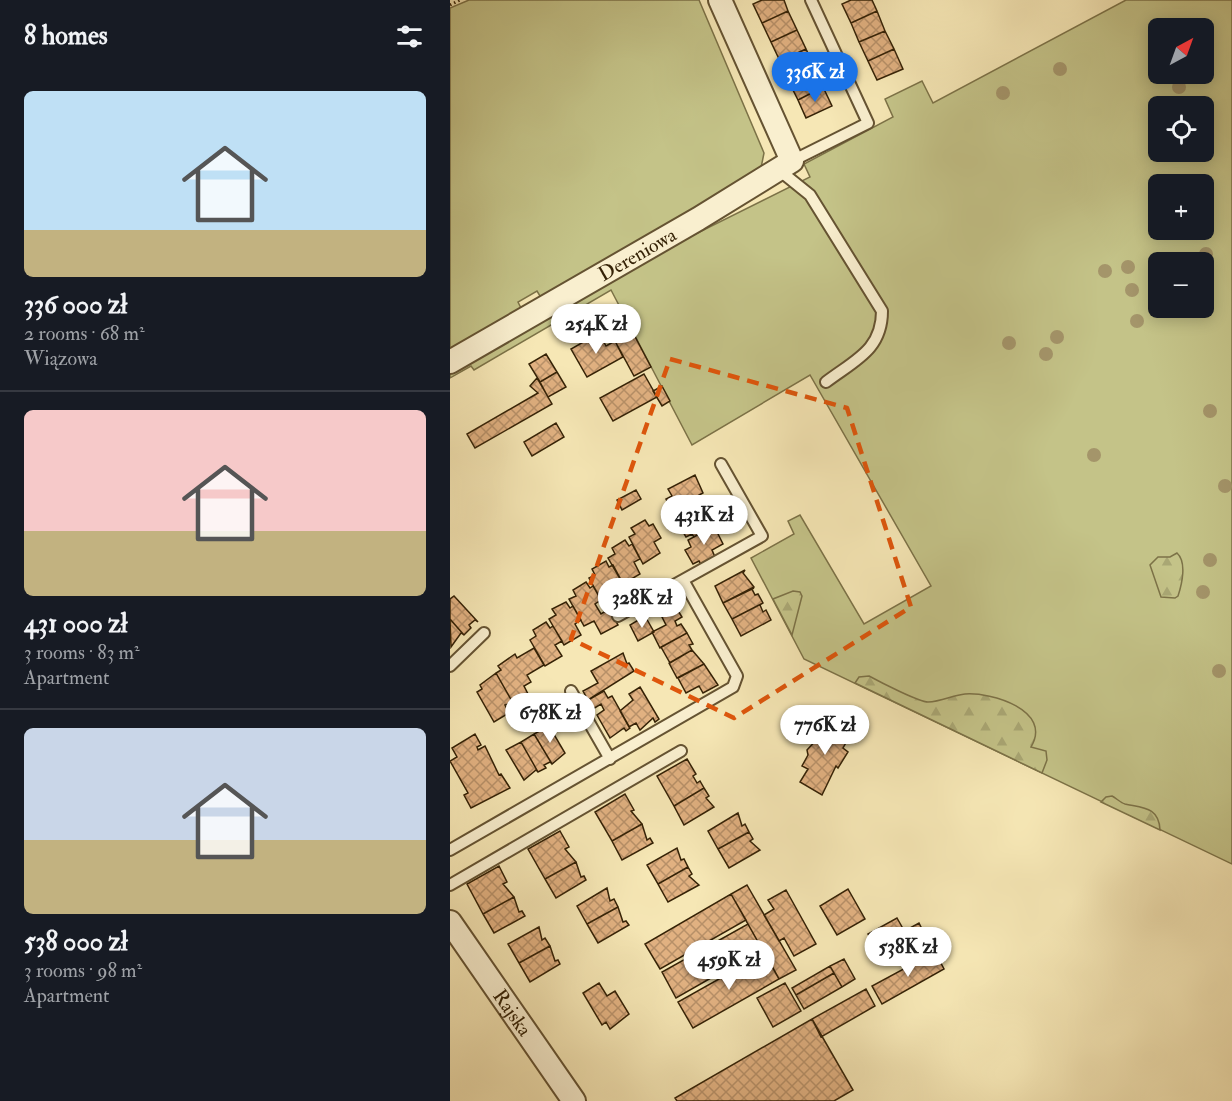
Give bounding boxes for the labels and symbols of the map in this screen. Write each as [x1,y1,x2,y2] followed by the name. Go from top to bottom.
[1148,18,1214,84] north arrow
[760,52,870,103] pin: 336K zł
[594,221,681,286] street label: Dereniowa
[541,304,651,355] pin: 254K zł
[649,495,759,546] pin: 431K zł
[587,578,697,629] pin: 328K zł
[495,693,605,744] pin: 678K zł
[770,705,880,756] pin: 776K zł
[853,927,963,978] pin: 538K zł
[674,940,784,991] pin: 459K zł
[488,984,538,1041] street label: Rajska

